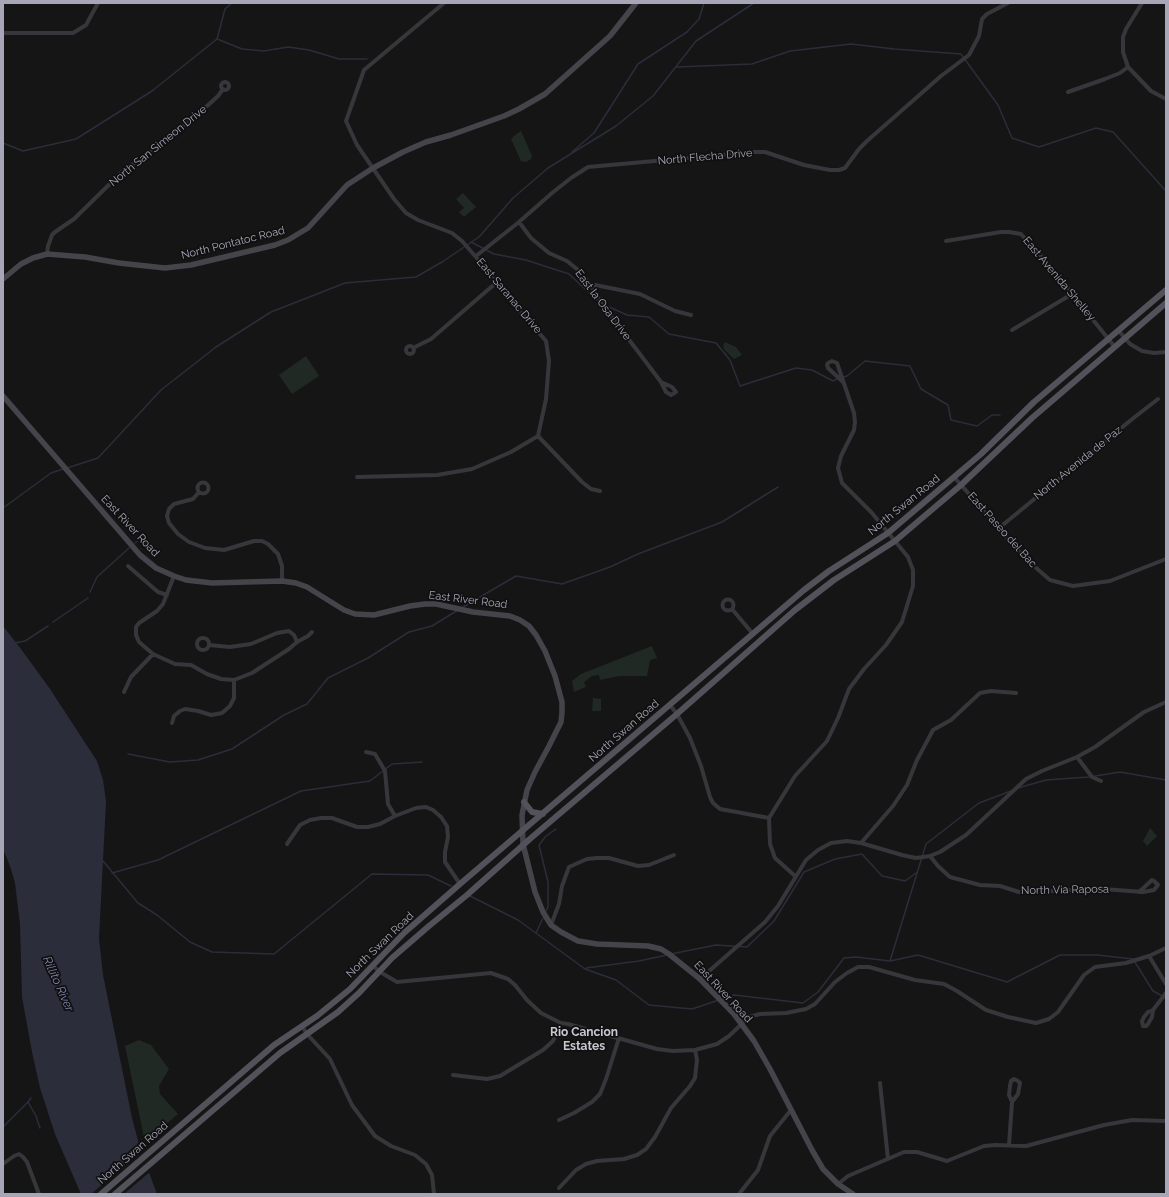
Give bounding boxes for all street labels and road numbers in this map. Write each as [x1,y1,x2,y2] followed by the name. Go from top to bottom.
[107,103,209,189] street label: North San Simeon Drive
[657,146,753,168] street label: North Flecha Drive
[180,224,286,262] street label: North Pontatoc Road
[1020,234,1098,324] street label: East Avenida Shelley
[474,256,544,336] street label: East Saranac Drive
[572,267,634,343] street label: East la Osa Drive
[1031,423,1125,503] street label: North Avenida de Paz
[865,472,943,538] street label: North Swan Road
[965,490,1039,570] street label: East Paseo del Bac
[98,493,162,559] street label: East River Road
[428,589,508,611] street label: East River Road
[586,697,662,765] street label: North Swan Road
[1021,883,1109,897] street label: North Via Raposa
[344,909,416,981] street label: North Swan Road
[691,959,755,1025] street label: East River Road
[95,1119,171,1187] street label: North Swan Road

